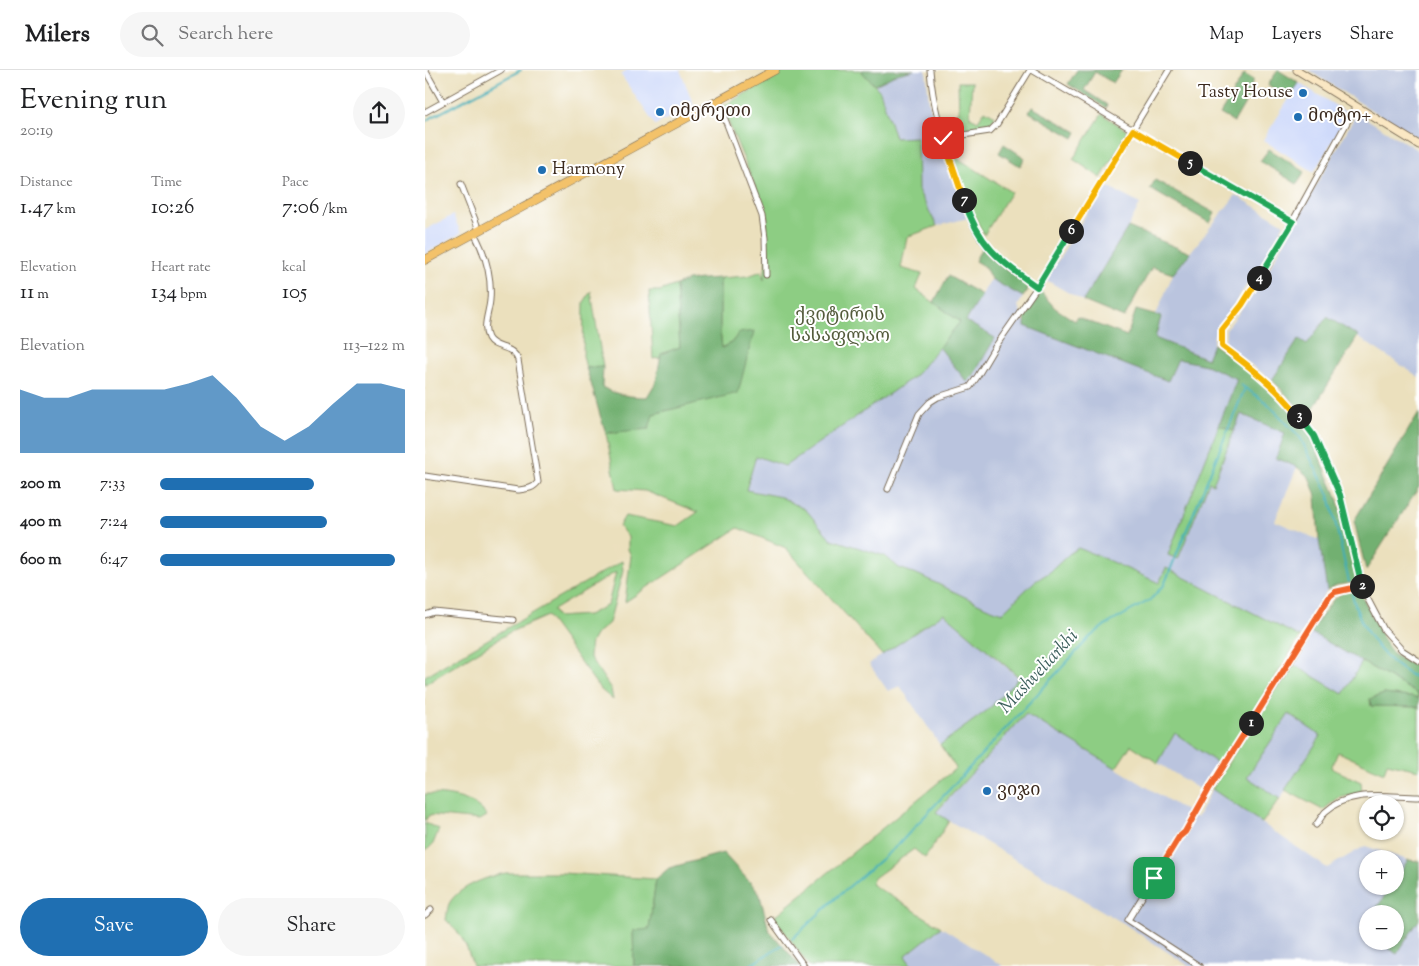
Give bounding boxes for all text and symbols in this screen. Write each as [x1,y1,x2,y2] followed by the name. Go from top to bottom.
[120,12,470,57] search box
[25,18,90,52] text: Milers
[138,21,166,49] icon: search
[178,21,273,48] text: Search here
[1209,22,1244,48] text: Map
[1272,22,1322,48] text: Layers
[1350,22,1394,48] text: Share
[1198,80,1293,106] place label: Tasty House
[20,81,167,121] text: Evening run
[353,87,405,139] button: share
[1297,87,1309,99] marker: Tasty House
[670,99,751,125] place label: იმერეთი
[1308,104,1371,130] place label: მოტო+
[654,106,666,118] marker: იმერეთი
[1292,111,1304,123] marker: მოტო+
[922,117,964,159] pin
[20,120,53,143] text: 20:19
[929,124,957,152] icon: check
[1177,150,1203,176] pin: 5
[1188,153,1193,173] text: 5
[552,157,625,183] place label: Harmony
[536,164,548,176] marker: Harmony
[20,173,73,193] text: Distance
[151,173,182,193] text: Time
[282,173,309,193] text: Pace
[951,188,977,212] pin: 7
[961,190,968,210] text: 7
[20,193,54,223] text: 1.47
[151,193,195,223] text: 10:26
[282,193,319,223] text: 7:06
[54,200,76,220] text: km
[319,200,348,220] text: /km
[1059,218,1083,244] pin: 6
[1068,221,1075,241] text: 6
[20,258,77,278] text: Elevation
[151,258,211,278] text: Heart rate
[282,258,306,278] text: kcal
[1247,266,1271,290] pin: 4
[1256,268,1263,288] text: 4
[20,278,34,308] text: 11
[151,278,177,308] text: 134
[282,278,307,308] text: 105
[34,285,49,305] text: m
[177,285,207,305] text: bpm
[790,303,890,350] park label: ქვიტირის სასაფლაო
[20,335,85,358] text: Elevation
[343,335,405,358] text: 113–122 m
[1287,404,1311,428] pin: 3
[1297,406,1302,426] text: 3
[20,473,61,496] text: 200 m
[100,473,125,496] text: 7:33
[20,511,62,534] text: 400 m
[100,511,128,534] text: 7:24
[20,549,62,572] text: 600 m
[100,549,128,572] text: 6:47
[1349,574,1375,598] pin: 2
[1359,576,1366,596] text: 2
[993,624,1085,720] water label: Mashveliarkhi
[1239,710,1263,736] pin: 1
[1249,713,1254,733] text: 1
[997,778,1041,804] place label: ვიჯი
[981,785,993,797] marker: ვიჯი
[1359,795,1404,950] map controls
[1359,795,1404,840] button: locate
[1359,850,1404,895] button: +
[1133,857,1175,899] pin
[1140,864,1168,892] icon: arrive
[20,898,208,956] button: Save
[218,898,405,956] button: Share
[1359,905,1404,950] button: −

